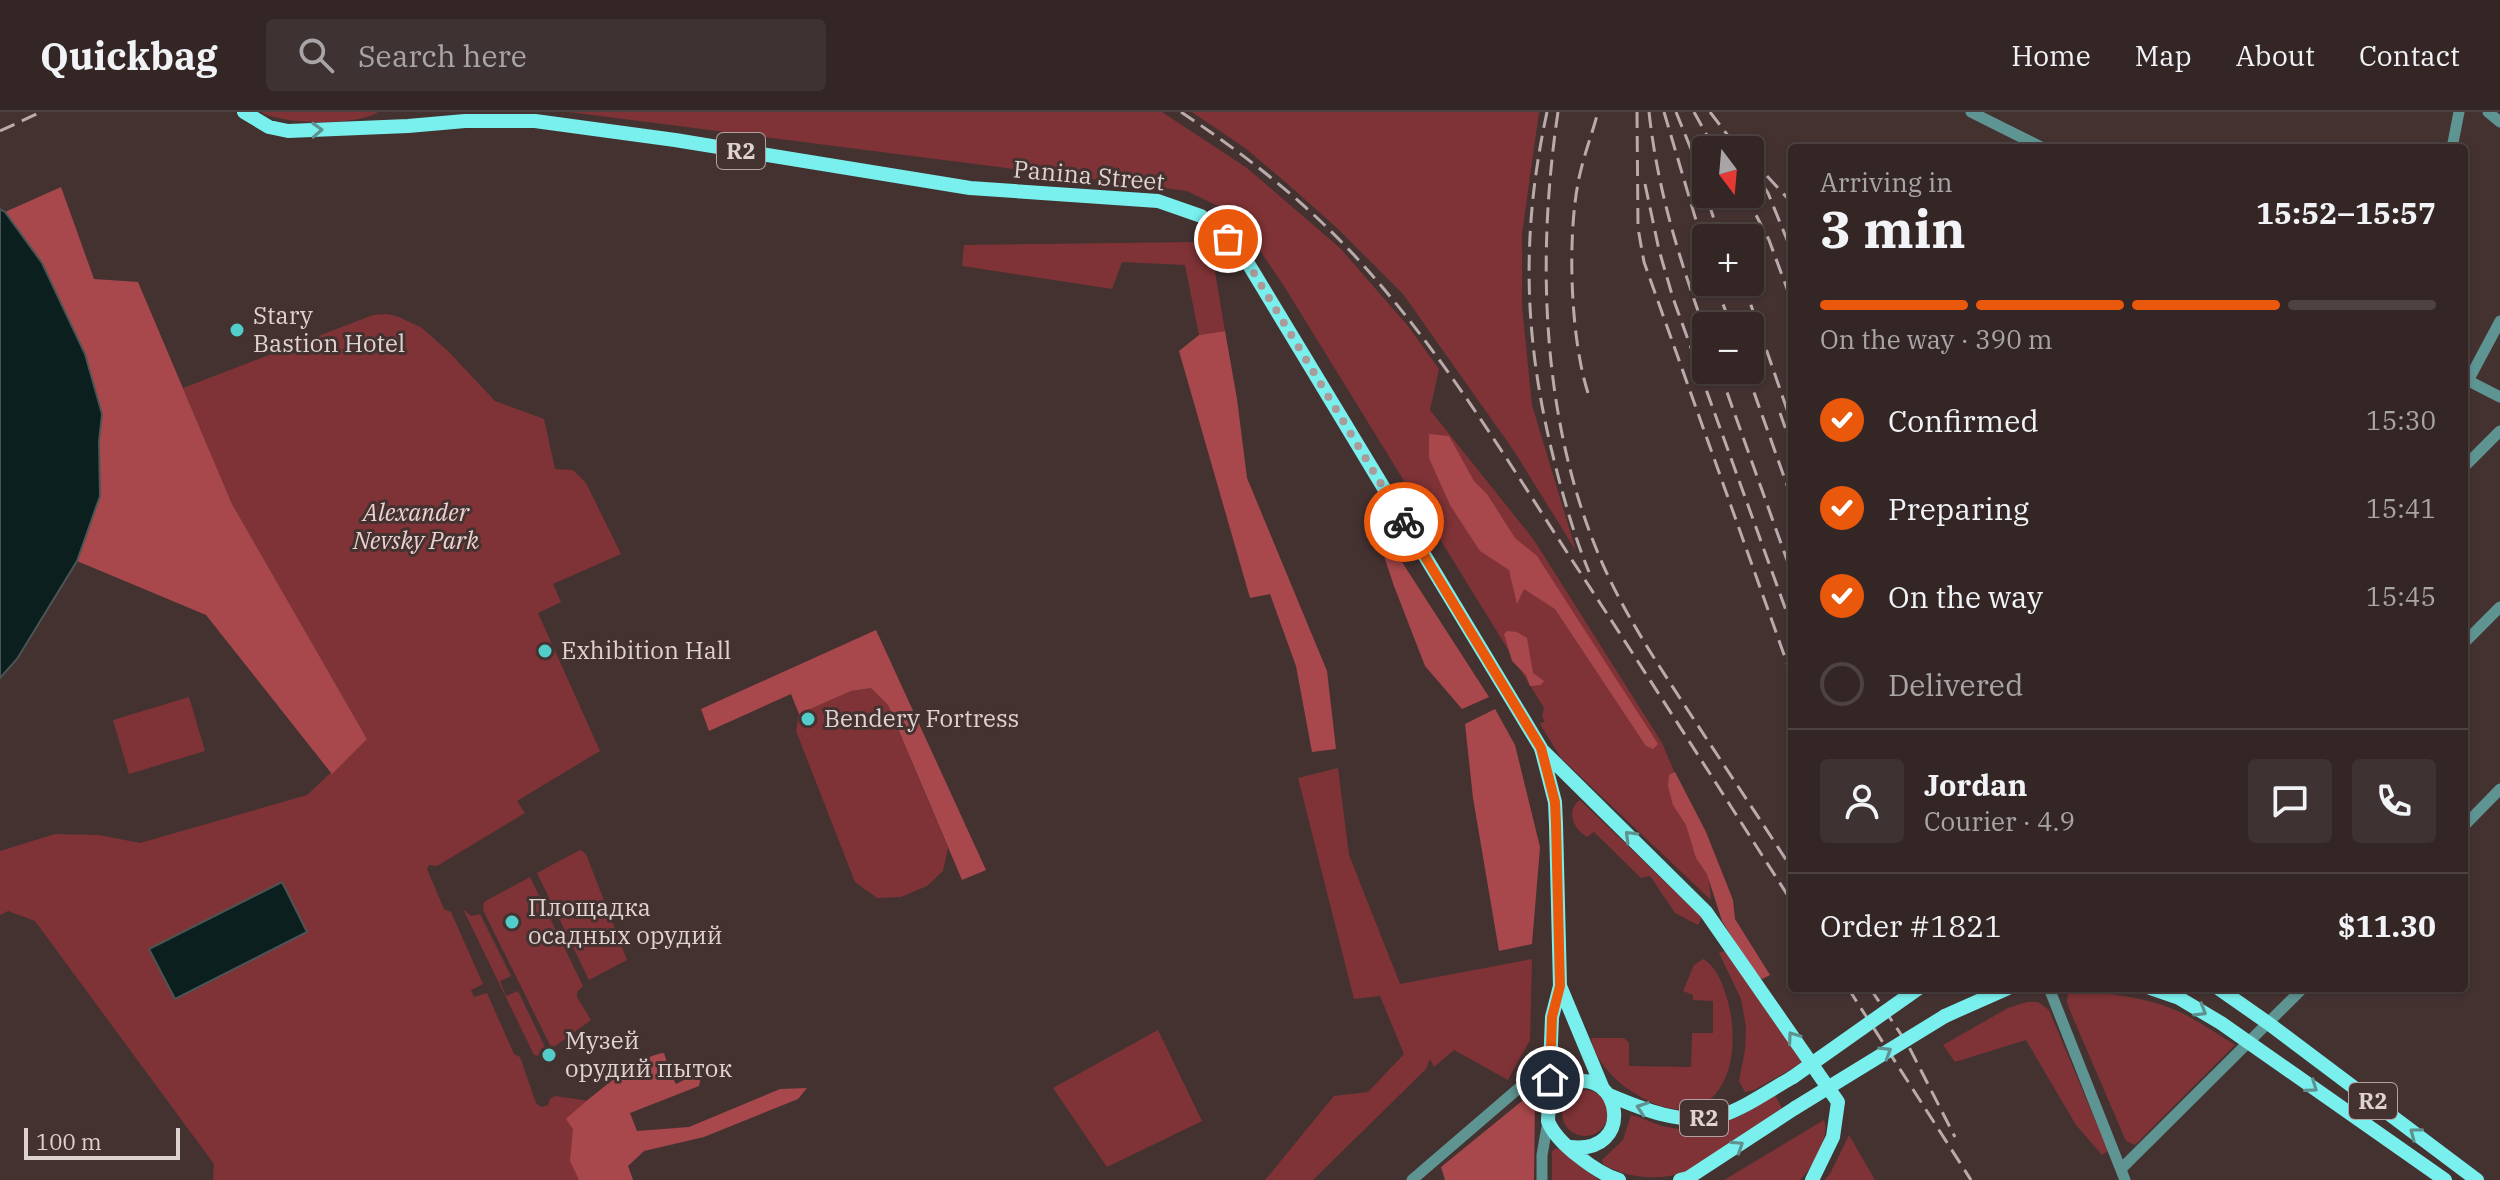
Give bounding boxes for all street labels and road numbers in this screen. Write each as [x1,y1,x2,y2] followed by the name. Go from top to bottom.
[717,133,765,169] road number: R2
[1012,152,1166,198] street label: Panina Street
[2349,1083,2397,1119] road number: R2
[1680,1100,1728,1136] road number: R2

